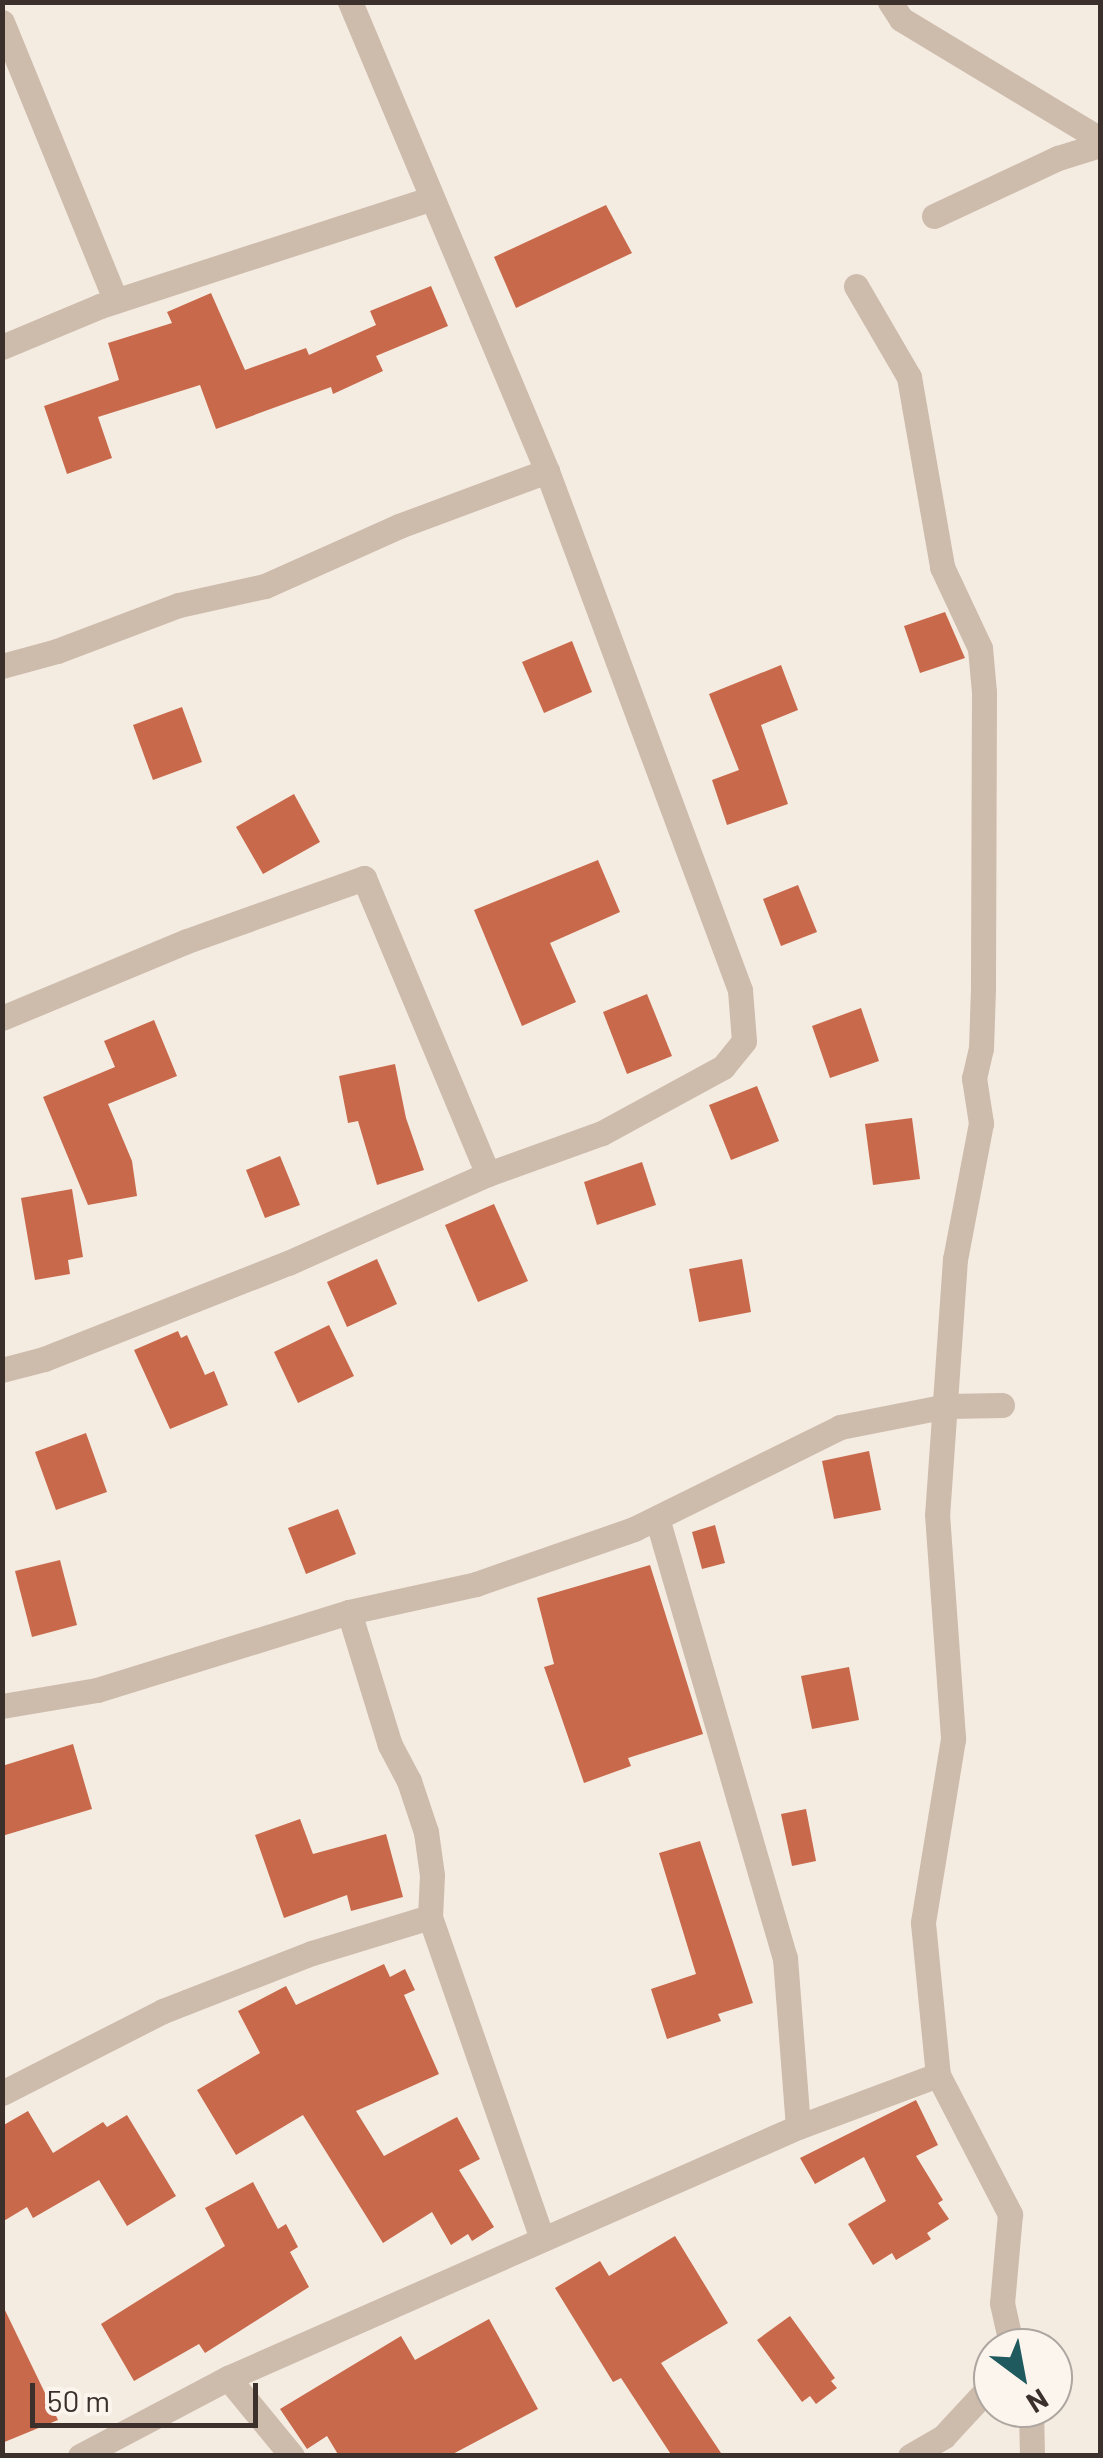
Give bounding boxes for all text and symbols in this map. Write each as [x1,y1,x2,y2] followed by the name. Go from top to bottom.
[973,2328,1073,2428] north arrow
[35,2363,262,2425] scale bar
[47,2382,110,2418] text: 50 m
[1021,2382,1055,2421] text: N

